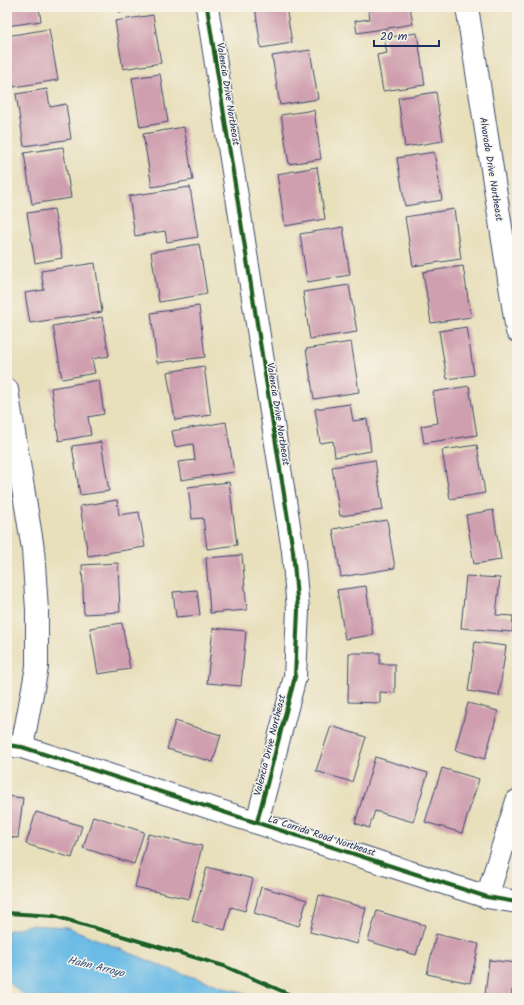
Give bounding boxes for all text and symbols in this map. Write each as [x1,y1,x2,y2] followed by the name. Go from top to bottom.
[374,22,439,48] scale bar
[380,27,408,46] text: 20 m
[212,42,244,147] street label: Valencia Drive Northeast
[475,116,507,222] street label: Alvarado Drive Northeast
[262,362,294,467] street label: Valencia Drive Northeast
[250,693,290,798] street label: Valencia Drive Northeast
[266,811,378,861] street label: La Corrida Road Northeast
[66,951,127,983] water label: Hahn Arroyo

